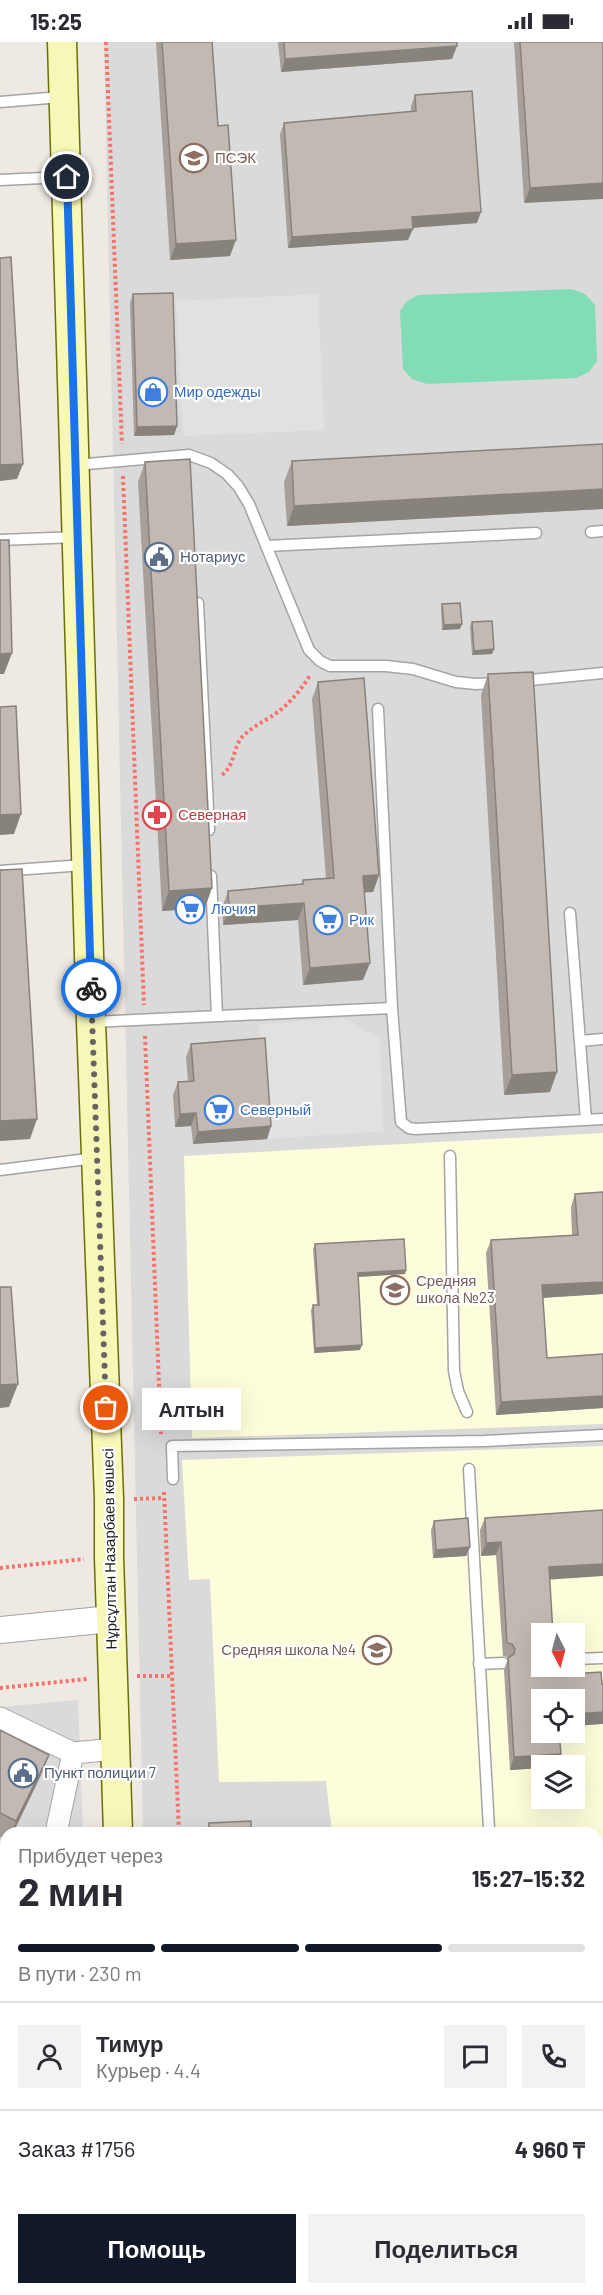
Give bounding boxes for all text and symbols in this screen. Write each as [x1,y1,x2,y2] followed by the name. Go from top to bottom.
[30,8,82,34] text: 15:25
[178,142,210,174] school or university icon: ПСЭК
[215,148,256,166] place label: ПСЭК
[41,151,92,202] pin
[50,160,83,193] icon: home
[137,376,169,408] shop icon: Мир одежды
[174,382,261,400] place label: Мир одежды
[143,541,175,573] public building icon: Нотариус
[180,547,246,565] place label: Нотариус
[141,799,173,831] pharmacy icon: Северная
[178,805,246,823] place label: Северная
[174,893,206,925] supermarket icon: Лючия
[211,899,256,917] place label: Лючия
[312,904,344,936] supermarket icon: Рик
[349,910,374,928] place label: Рик
[61,958,121,1018] courier
[75,972,108,1005] icon: bike
[203,1094,235,1126] supermarket icon: Северный
[240,1100,311,1118] place label: Северный
[416,1271,495,1306] place label: Средняя школа №23
[379,1274,411,1306] school or university icon: Средняя школа №23
[80,1382,131,1433] pin
[142,1387,241,1429] callout: Алтын
[89,1391,122,1424] icon: bag
[158,1397,225,1421] text: Алтын
[98,1448,120,1650] street label: Нұрсұлтан Назарбаев көшесі
[531,1623,585,1677] north arrow
[531,1623,585,1809] map controls
[361,1634,393,1666] school or university icon: Средняя школа №4
[221,1640,356,1658] place label: Средняя школа №4
[531,1689,585,1743] button: locate
[531,1755,585,1809] button: layers
[7,1757,39,1789] public building icon: Пункт полиции 7
[44,1763,156,1781] place label: Пункт полиции 7
[18,1843,163,1867] text: Прибудет через
[472,1865,585,1891] text: 15:27–15:32
[18,1867,124,1914] text: 2 мин
[18,1961,141,1985] text: В пути · 230 m
[18,2025,81,2088] button: person
[444,2025,507,2088] button: chat
[522,2025,585,2088] button: phone
[96,2030,164,2056] text: Тимур
[96,2058,201,2082] text: Курьер · 4.4
[18,2135,135,2161] text: Заказ #1756
[515,2136,585,2162] text: 4 960 ₸
[18,2214,296,2283] button: Помощь
[308,2214,585,2283] button: Поделиться

